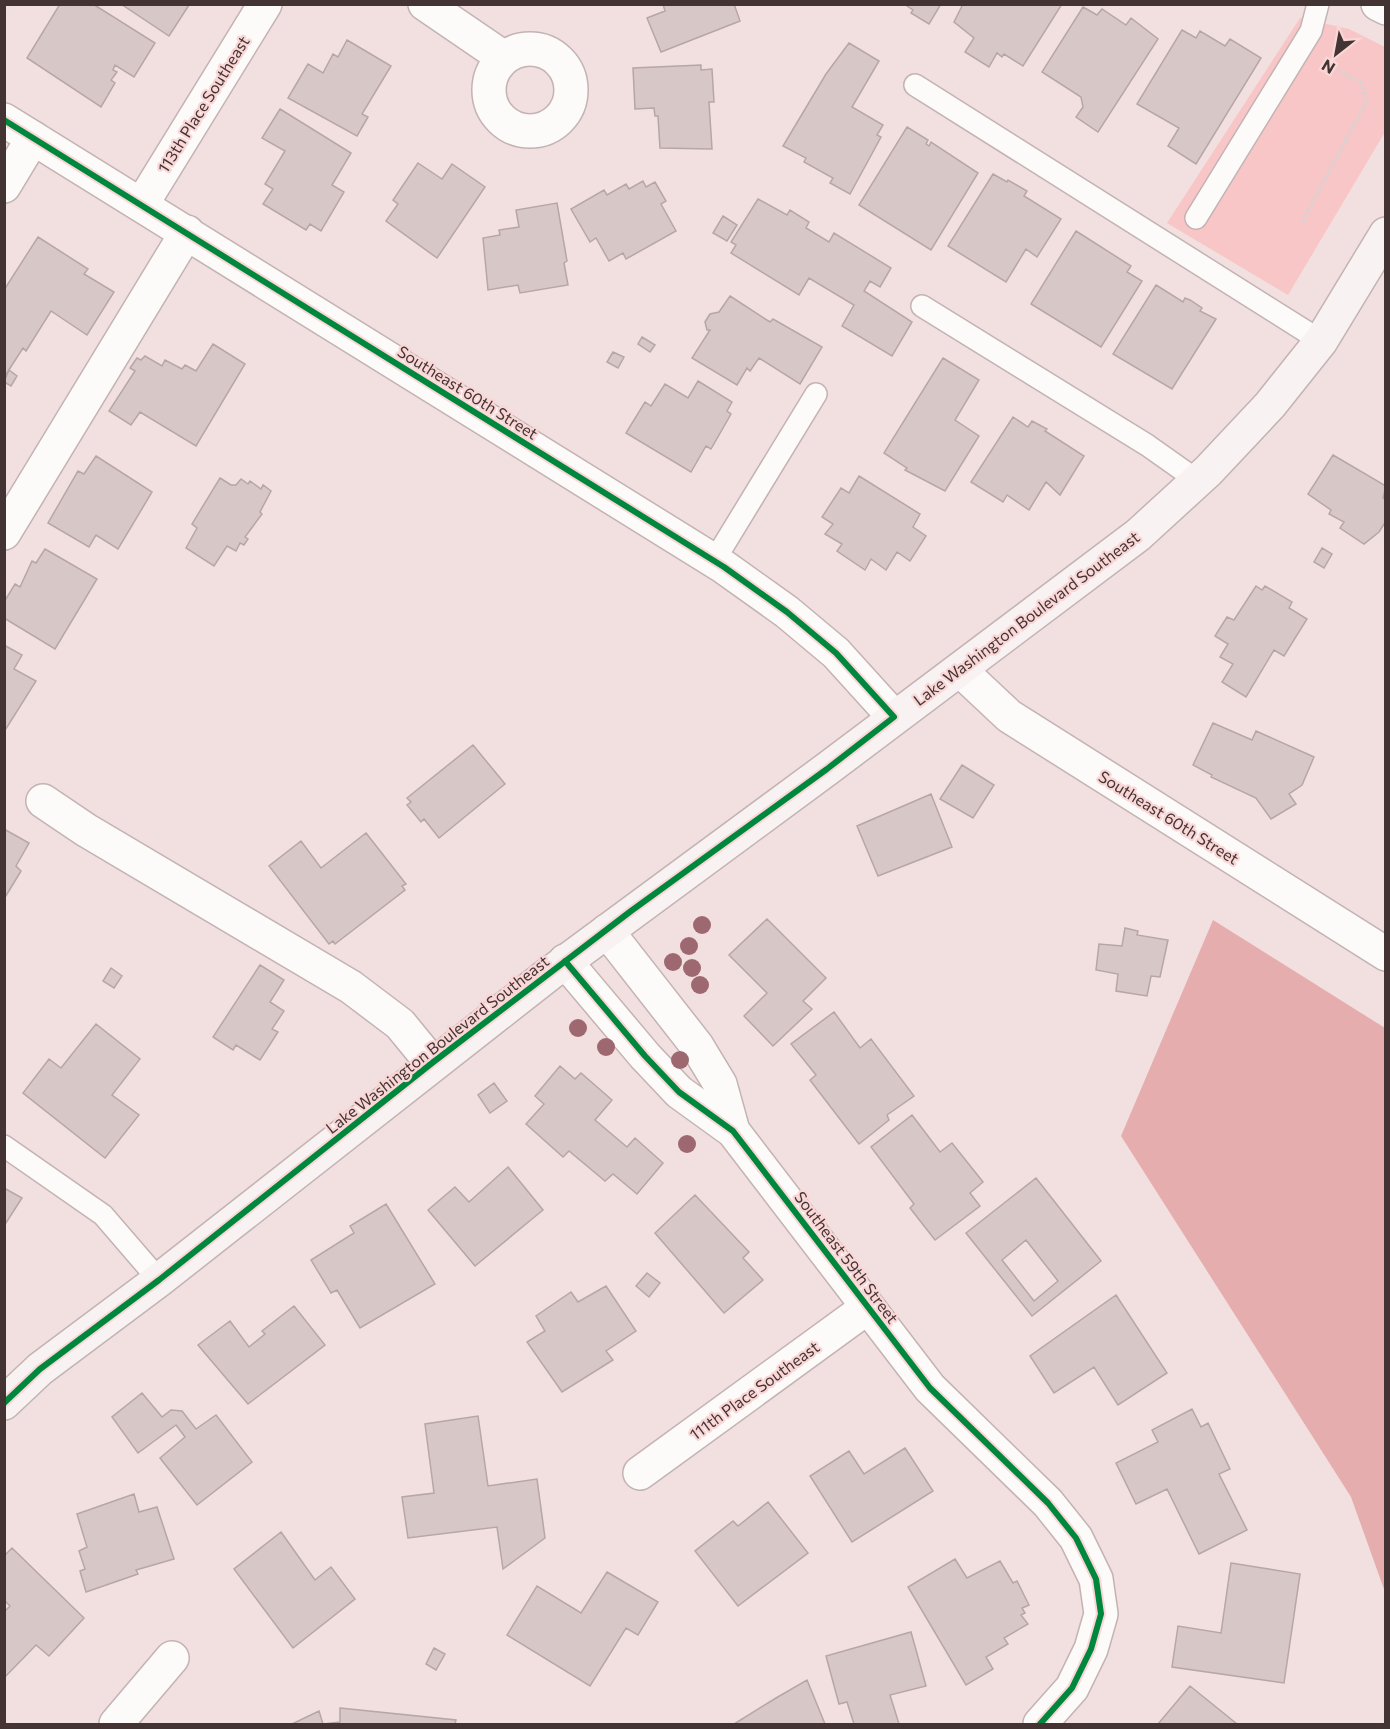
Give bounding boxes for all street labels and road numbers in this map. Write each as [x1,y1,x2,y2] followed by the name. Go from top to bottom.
[153,32,253,176] street label: 113th Place Southeast
[395,341,542,443] street label: Southeast 60th Street
[909,527,1143,709] street label: Lake Washington Boulevard Southeast
[1096,766,1243,868] street label: Southeast 60th Street
[322,951,553,1137] street label: Lake Washington Boulevard Southeast
[791,1187,903,1327] street label: Southeast 59th Street
[686,1336,823,1443] street label: 111th Place Southeast

